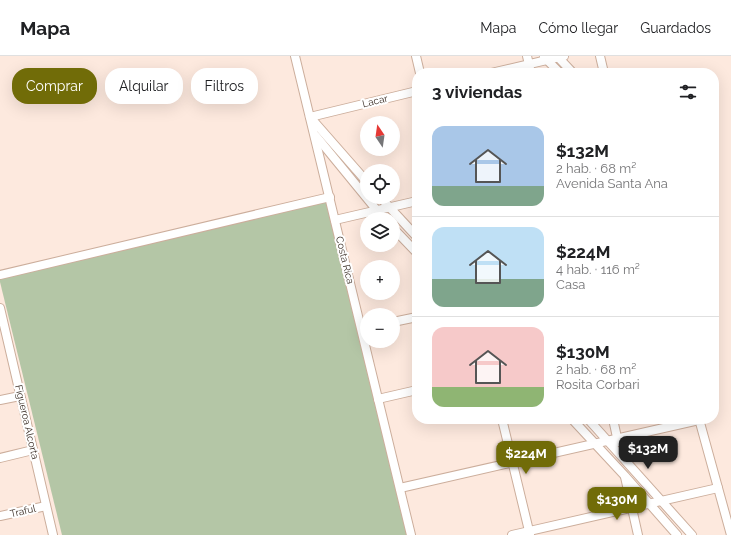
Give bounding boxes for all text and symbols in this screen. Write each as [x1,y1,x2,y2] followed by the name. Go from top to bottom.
[20,17,70,39] text: Mapa
[480,20,516,36] text: Mapa
[538,20,618,36] text: Cómo llegar
[640,20,711,36] text: Guardados
[12,68,97,104] chip: Comprar
[105,68,183,104] chip: Alquilar
[191,68,258,104] chip: Filtros
[677,81,699,103] icon: filters
[432,82,522,102] text: 3 viviendas
[361,92,389,109] street label: Lacar
[360,116,400,156] north arrow
[360,116,400,348] map controls
[556,141,609,161] text: $132M
[464,142,512,190] icon: home
[556,161,636,176] text: 2 hab. · 68 m²
[360,164,400,204] button: locate
[556,176,668,191] text: Avenida Santa Ana
[360,212,400,252] button: layers
[334,235,356,285] street label: Costa Rica
[556,242,610,262] text: $224M
[464,243,512,291] icon: home
[360,260,400,300] button: +
[556,262,640,277] text: 4 hab. · 116 m²
[556,277,585,292] text: Casa
[360,308,400,348] button: −
[556,342,610,362] text: $130M
[464,343,512,391] icon: home
[556,362,636,377] text: 2 hab. · 68 m²
[556,377,640,392] text: Rosita Corbari
[13,384,41,460] street label: Figueroa Alcorta
[620,436,676,470] pin: $132M
[498,441,554,475] pin: $224M
[628,441,668,456] text: $132M
[505,446,547,461] text: $224M
[589,487,645,521] pin: $130M
[596,492,638,507] text: $130M
[9,503,37,519] street label: Traful

